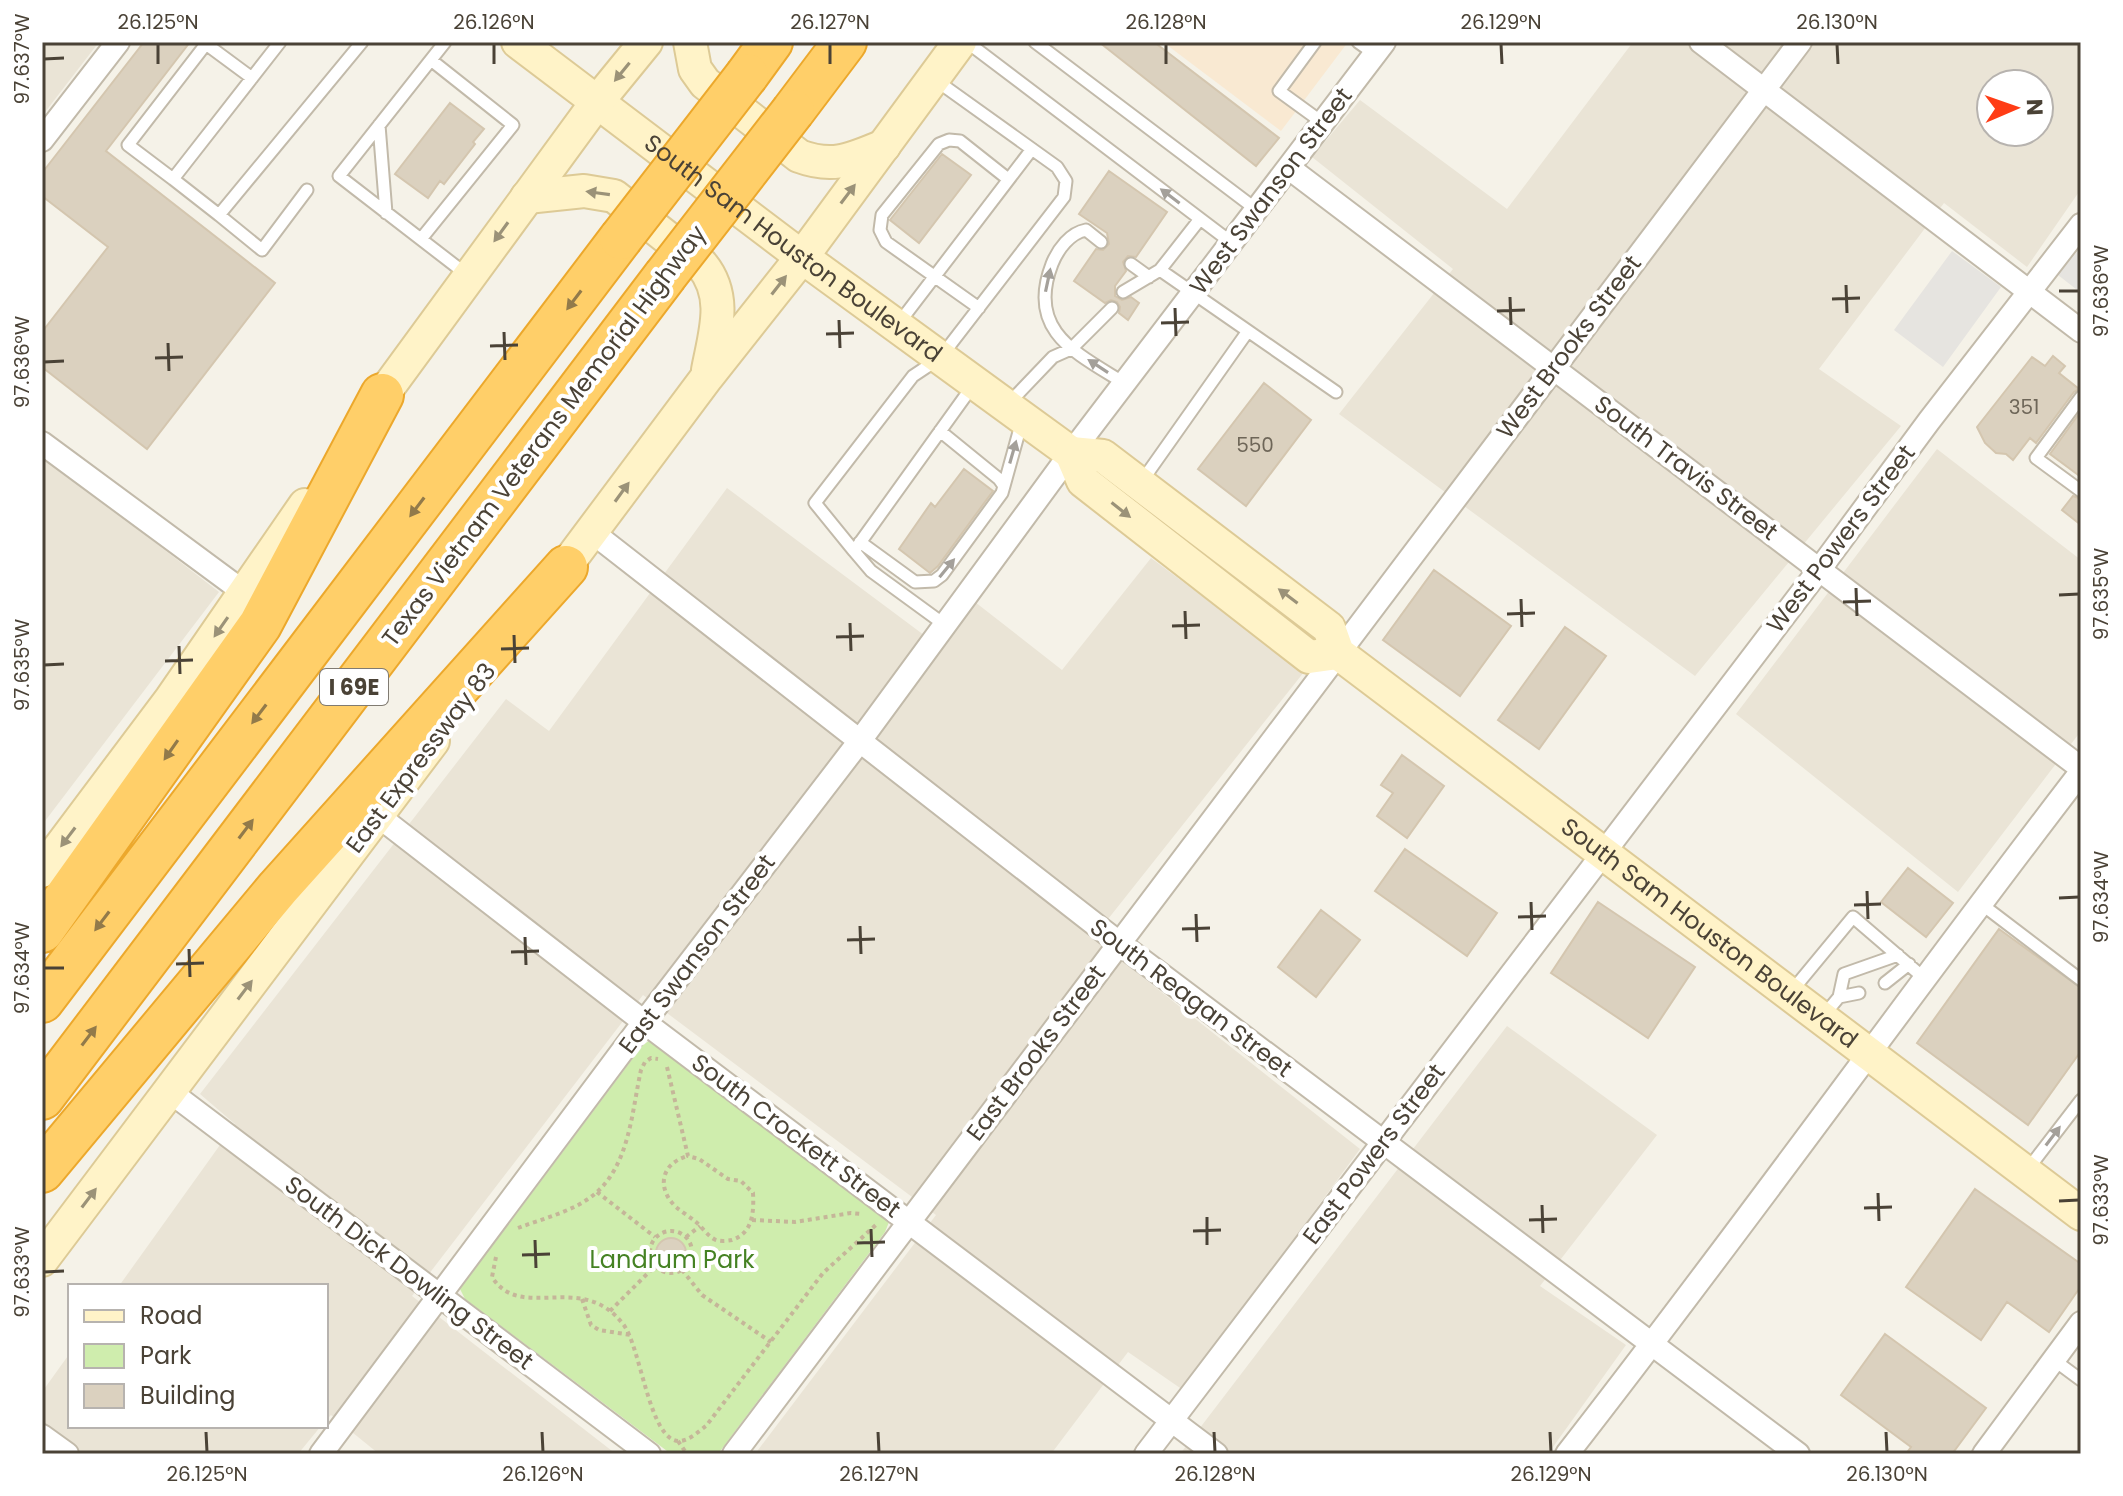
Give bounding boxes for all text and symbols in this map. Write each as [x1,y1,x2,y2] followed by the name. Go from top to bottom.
[117,8,199,36] text: 26.125°N
[453,8,535,36] text: 26.126°N
[790,8,870,36] text: 26.127°N
[1125,8,1207,36] text: 26.128°N
[1460,8,1542,36] text: 26.129°N
[1796,8,1878,36] text: 26.130°N
[8,13,36,104] text: 97.637°W
[614,62,630,82] one-way arrow
[1975,68,2055,148] north arrow
[1182,80,1359,301] street label: West Swanson Street
[2019,99,2050,116] text: N
[638,126,949,370] street label: South Sam Houston Boulevard
[840,184,856,205] one-way arrow
[586,186,611,199] one-way arrow
[1160,188,1180,204] one-way arrow
[374,218,713,653] street label: Texas Vietnam Veterans Memorial Highway
[493,221,509,243] one-way arrow
[2087,244,2115,337] text: 97.636°W
[1489,248,1649,445] street label: West Brooks Street
[1043,268,1055,293] one-way arrow
[771,275,788,296] one-way arrow
[566,290,582,310] one-way arrow
[8,315,36,408] text: 97.636°W
[1087,359,1108,374] one-way arrow
[1588,388,1785,548] street label: South Travis Street
[2009,393,2039,421] house number: 351
[1236,431,1274,459] house number: 550
[1759,438,1922,640] street label: West Powers Street
[1007,440,1020,464] one-way arrow
[613,482,629,503] one-way arrow
[409,497,425,517] one-way arrow
[1111,502,1131,518] one-way arrow
[2087,547,2115,640] text: 97.635°W
[938,557,955,578] one-way arrow
[1278,589,1298,605] one-way arrow
[214,616,229,637] one-way arrow
[8,618,36,711] text: 97.635°W
[338,656,503,860] street label: East Expressway 83
[320,669,388,705] road number: I 69E
[252,704,268,724] one-way arrow
[164,740,179,761] one-way arrow
[1554,810,1865,1056] street label: South Sam Houston Boulevard
[238,818,254,839] one-way arrow
[60,827,76,847] one-way arrow
[611,847,782,1060] street label: East Swanson Street
[2087,850,2115,943] text: 97.634°W
[95,911,111,932] one-way arrow
[1083,911,1299,1085] street label: South Reagan Street
[8,921,36,1014] text: 97.634°W
[959,958,1113,1147] street label: East Brooks Street
[237,980,253,1000] one-way arrow
[81,1026,97,1046] one-way arrow
[685,1046,908,1225] street label: South Crockett Street
[1295,1057,1452,1251] street label: East Powers Street
[2045,1126,2061,1146] one-way arrow
[2087,1154,2115,1246] text: 97.633°W
[278,1168,540,1377] street label: South Dick Dowling Street
[80,1187,96,1208] one-way arrow
[8,1226,36,1318] text: 97.633°W
[589,1243,755,1276] park label: Landrum Park
[68,1284,328,1428] legend
[140,1299,202,1332] text: Road
[140,1339,192,1372] text: Park
[140,1379,236,1412] text: Building
[166,1460,248,1488] text: 26.125°N
[502,1460,584,1488] text: 26.126°N
[839,1460,919,1488] text: 26.127°N
[1174,1460,1256,1488] text: 26.128°N
[1510,1460,1592,1488] text: 26.129°N
[1846,1460,1928,1488] text: 26.130°N

